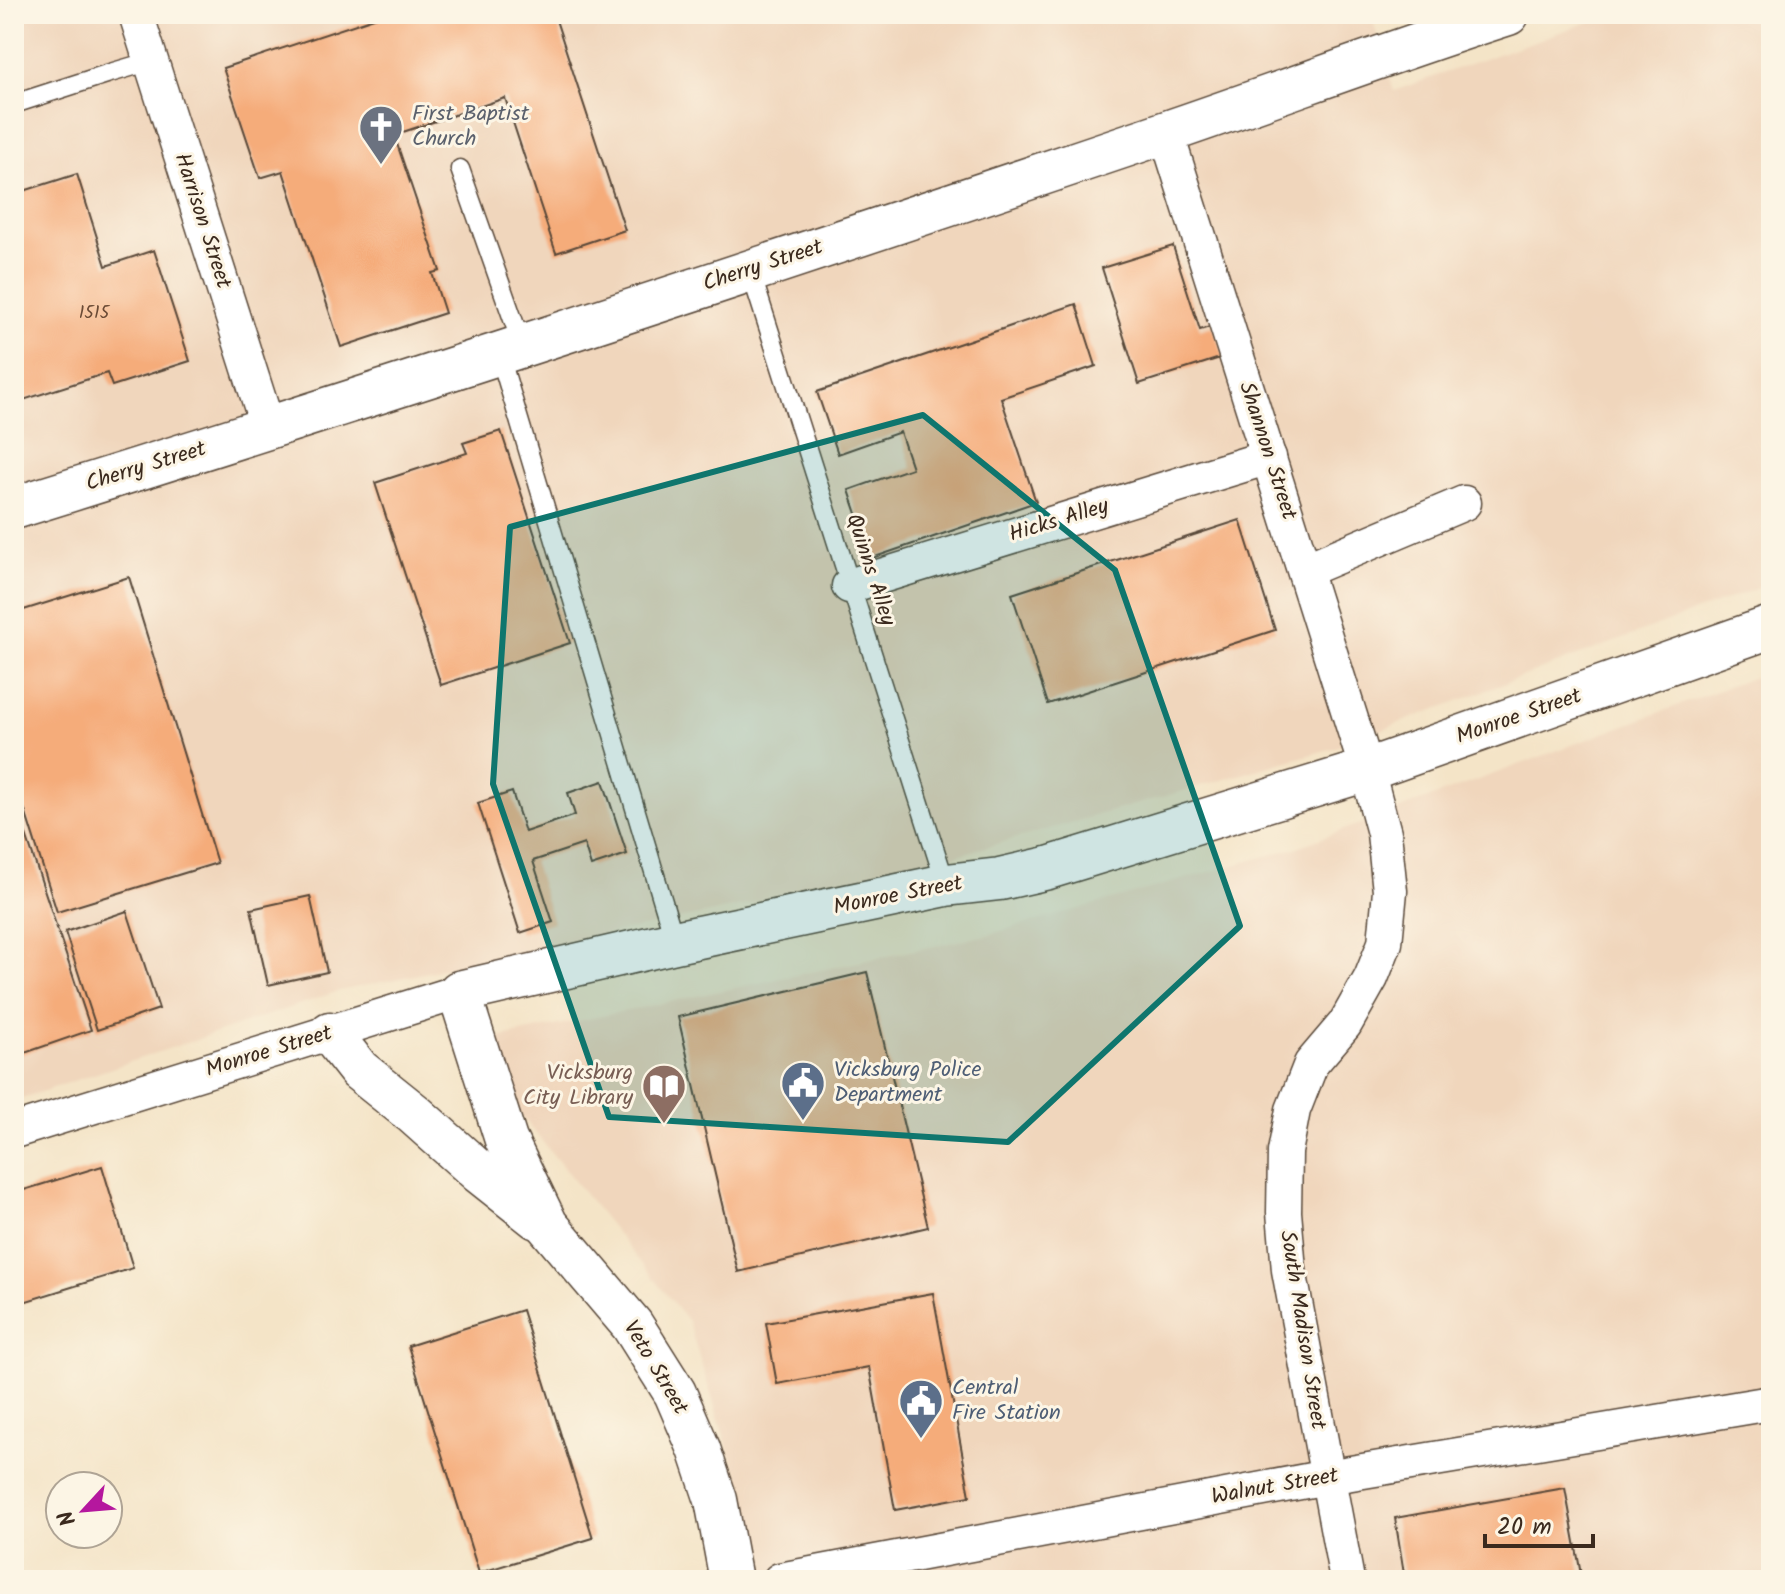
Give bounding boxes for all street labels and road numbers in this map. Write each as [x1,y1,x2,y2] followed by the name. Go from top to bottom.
[164,149,241,294] street label: Harrison Street
[698,230,828,302] street label: Cherry Street
[1228,377,1306,525] street label: Shannon Street
[81,432,211,502] street label: Cherry Street
[1005,489,1114,553] street label: Hicks Alley
[835,509,905,631] street label: Quinns Alley
[1451,679,1587,755] street label: Monroe Street
[830,866,966,926] street label: Monroe Street
[201,1016,337,1088] street label: Monroe Street
[1269,1228,1335,1432] street label: South Madison Street
[613,1314,697,1422] street label: Veto Street
[1209,1459,1342,1515] street label: Walnut Street

